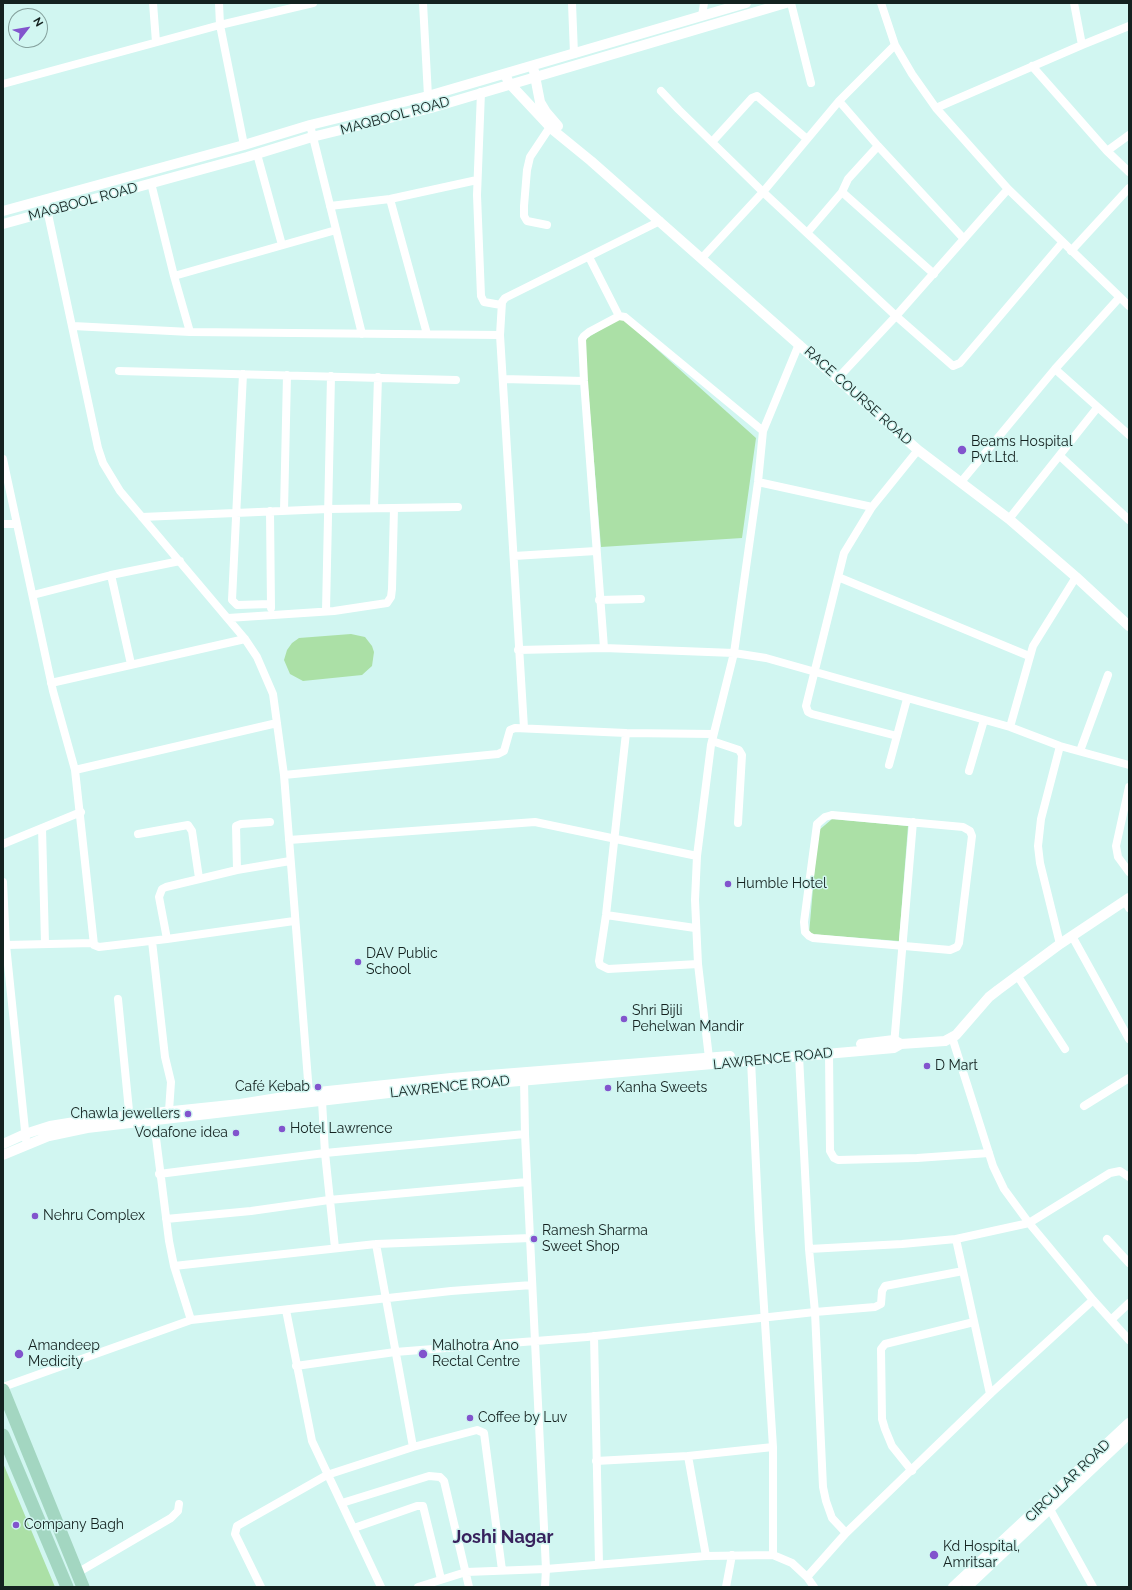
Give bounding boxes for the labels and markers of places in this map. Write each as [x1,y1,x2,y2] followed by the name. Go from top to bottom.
[971,434,1072,466] place label: Beams Hospital Pvt.Ltd.
[956,444,968,456] marker: Beams Hospital Pvt.Ltd.
[736,876,827,892] place label: Humble Hotel
[723,879,733,889] marker: Humble Hotel
[366,946,438,978] place label: DAV Public School
[353,957,363,967] marker: DAV Public School
[632,1003,744,1036] place label: Shri Bijli Pehelwan Mandir
[619,1014,629,1024] marker: Shri Bijli Pehelwan Mandir
[935,1058,978,1074] place label: D Mart
[922,1061,932,1071] marker: D Mart
[235,1079,310,1095] place label: Café Kebab
[616,1080,707,1096] place label: Kanha Sweets
[313,1082,323,1092] marker: Café Kebab
[603,1083,613,1093] marker: Kanha Sweets
[70,1106,180,1122] place label: Chawla jewellers
[183,1109,193,1119] marker: Chawla jewellers
[290,1121,392,1137] place label: Hotel Lawrence
[277,1124,287,1134] marker: Hotel Lawrence
[135,1125,228,1141] place label: Vodafone idea
[231,1128,241,1138] marker: Vodafone idea
[43,1208,145,1224] place label: Nehru Complex
[30,1211,40,1221] marker: Nehru Complex
[542,1223,648,1256] place label: Ramesh Sharma Sweet Shop
[529,1234,539,1244] marker: Ramesh Sharma Sweet Shop
[28,1338,100,1370] place label: Amandeep Medicity
[432,1338,520,1370] place label: Malhotra Ano Rectal Centre
[13,1348,25,1360] marker: Amandeep Medicity
[417,1348,429,1360] marker: Malhotra Ano Rectal Centre
[478,1410,567,1426] place label: Coffee by Luv
[465,1413,475,1423] marker: Coffee by Luv
[24,1517,124,1533] place label: Company Bagh
[11,1520,21,1530] marker: Company Bagh
[943,1539,1020,1572] place label: Kd Hospital, Amritsar
[928,1549,940,1561] marker: Kd Hospital, Amritsar

